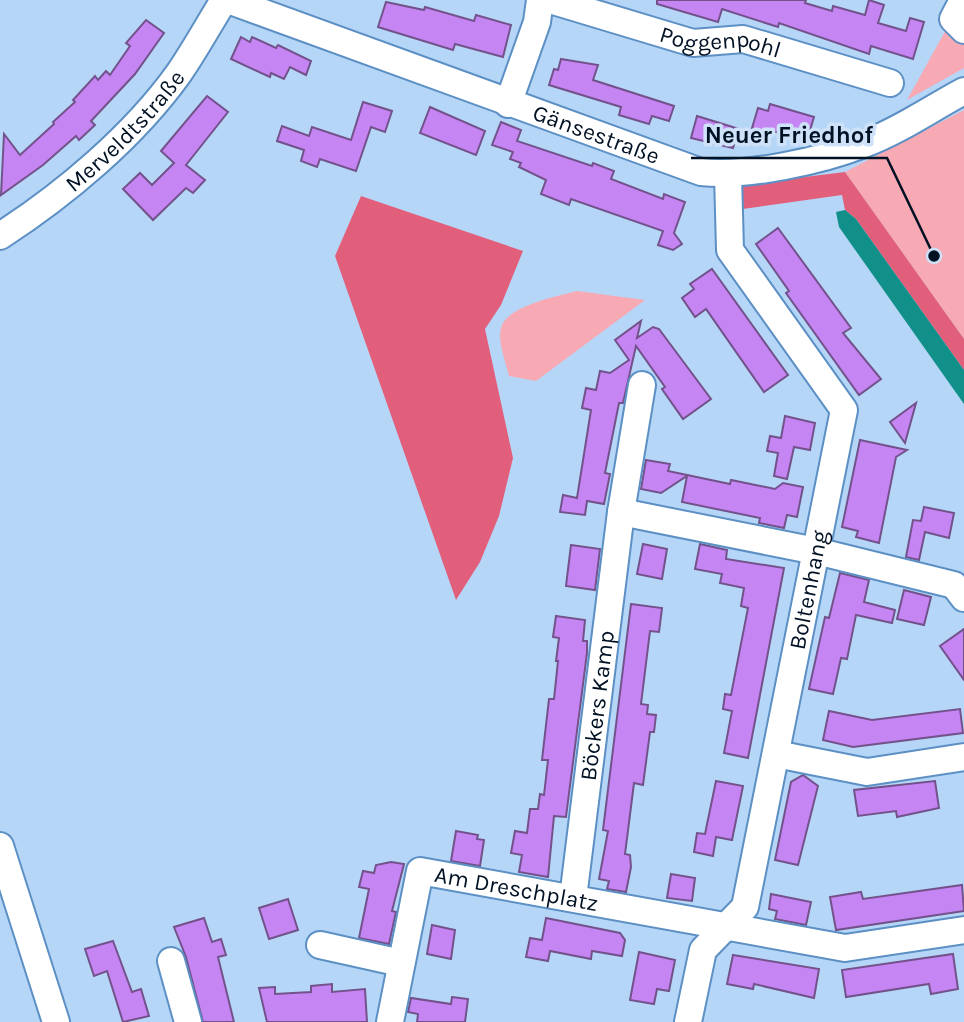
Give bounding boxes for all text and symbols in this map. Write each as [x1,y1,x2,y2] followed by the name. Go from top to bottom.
[657,20,784,63] street label: Poggenpohl
[60,65,190,197] street label: Merveldtstraße
[529,99,663,169] street label: Gänsestraße
[691,113,887,158] callout: Neuer Friedhof
[705,121,873,149] text: Neuer Friedhof
[783,528,833,652] street label: Boltenhang
[574,629,620,782] street label: Böckers Kamp
[433,860,600,917] street label: Am Dreschplatz

